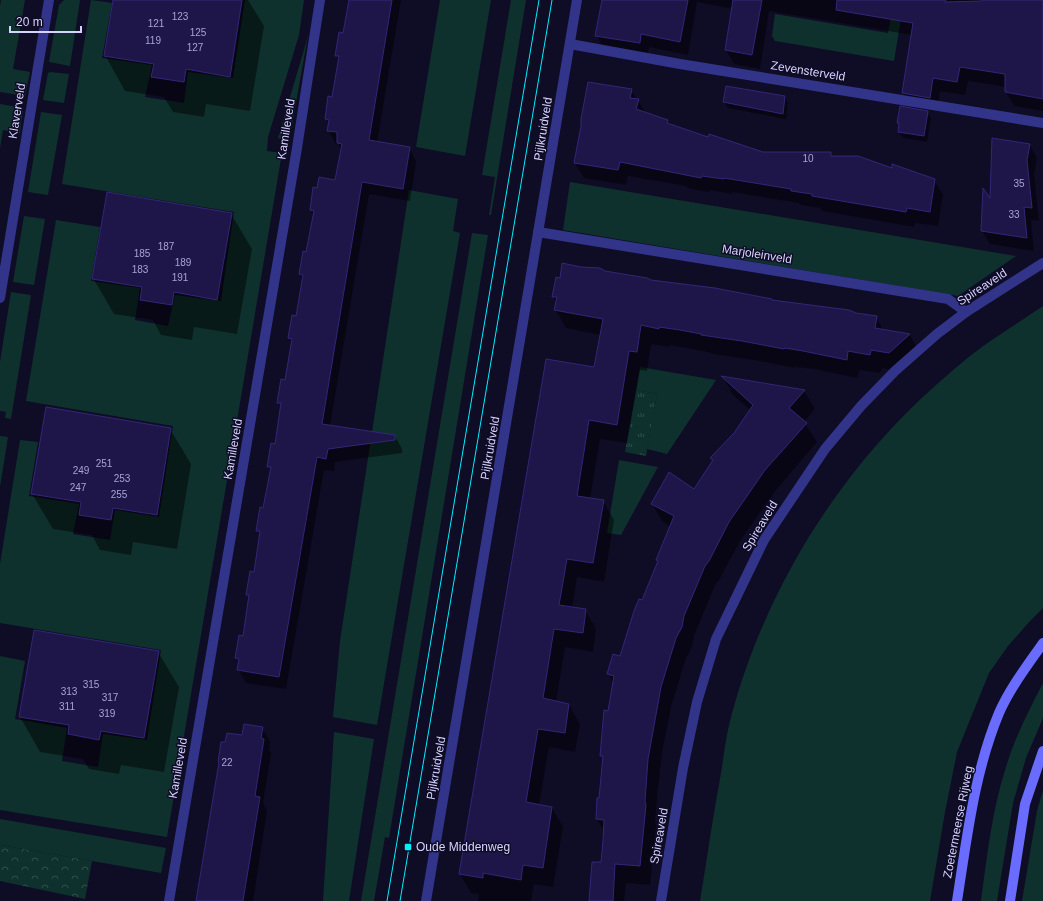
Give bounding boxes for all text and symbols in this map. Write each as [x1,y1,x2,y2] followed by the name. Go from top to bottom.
[10,8,81,34] scale bar
[172,11,189,22] house number: 123
[16,15,43,29] text: 20 m
[148,18,165,29] house number: 121
[190,27,207,38] house number: 125
[145,35,161,46] house number: 119
[187,42,204,53] house number: 127
[770,58,846,84] street label: Zevensterveld
[6,82,28,140] street label: Klaverveld
[531,96,555,162] street label: Pijlkruidveld
[274,98,298,160] street label: Kamilleveld
[802,153,814,164] house number: 10
[1013,178,1025,189] house number: 35
[1008,209,1020,220] house number: 33
[158,241,175,252] house number: 187
[721,242,793,266] street label: Marjoleinveld
[134,248,151,259] house number: 185
[175,257,192,268] house number: 189
[132,264,149,275] house number: 183
[954,266,1010,308] street label: Spireaveld
[172,272,189,283] house number: 191
[478,415,502,481] street label: Pijlkruidveld
[221,418,245,480] street label: Kamilleveld
[96,458,113,469] house number: 251
[73,465,90,476] house number: 249
[114,473,131,484] house number: 253
[70,482,87,493] house number: 247
[111,489,128,500] house number: 255
[739,498,781,554] street label: Spireaveld
[83,679,100,690] house number: 315
[61,686,78,697] house number: 313
[102,692,119,703] house number: 317
[59,701,75,712] house number: 311
[99,708,116,719] house number: 319
[424,735,448,801] street label: Pijlkruidveld
[166,737,190,799] street label: Kamilleveld
[221,757,233,768] house number: 22
[940,765,976,879] street label: Zoetermeerse Rijweg
[647,807,671,865] street label: Spireaveld
[416,840,510,854] place label: Oude Middenweg
[403,842,413,852] marker: Oude Middenweg

